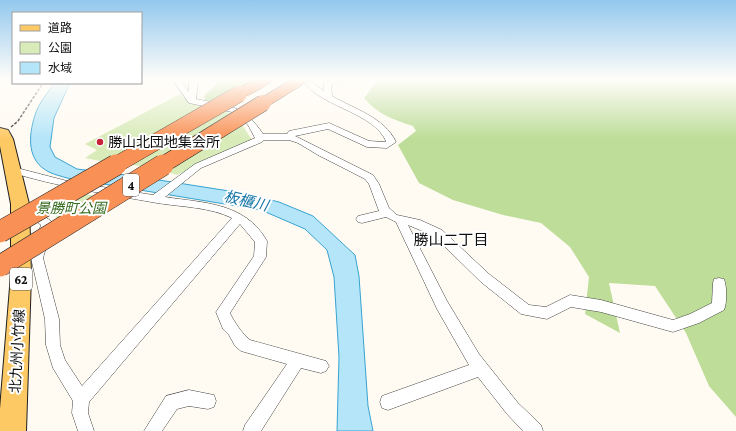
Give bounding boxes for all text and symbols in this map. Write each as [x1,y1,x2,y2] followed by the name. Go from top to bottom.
[12,12,142,84] legend
[48,21,72,35] text: 道路
[48,41,72,55] text: 公園
[48,61,72,75] text: 水域
[108,134,220,150] place label: 勝山北団地集会所
[95,137,105,147] marker: 勝山北団地集会所
[123,174,139,196] road number: 4
[222,188,272,214] water label: 板櫃川
[36,200,108,216] park label: 景勝町公園
[413,232,489,248] district label: 勝山二丁目
[10,268,32,290] road number: 62
[7,309,27,393] street label: 北九州小竹線

